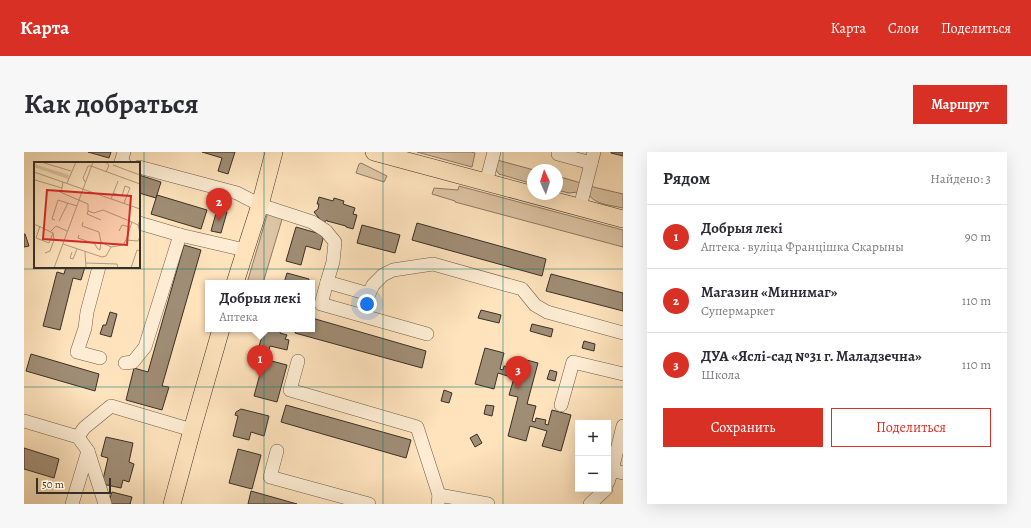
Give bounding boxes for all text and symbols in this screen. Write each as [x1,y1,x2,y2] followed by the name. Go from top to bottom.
[20,15,69,41] text: Карта
[831,19,866,38] text: Карта
[888,19,919,38] text: Слои
[941,19,1011,38] text: Поделиться
[24,85,199,123] text: Как добраться
[913,85,1007,124] button: Маршрут
[34,162,140,268] inset map
[527,164,563,200] north arrow
[663,167,710,190] text: Рядом
[930,170,991,187] text: Найдено: 3
[206,188,232,221] pin: 2
[701,218,783,238] text: Добрыя лекі
[674,228,678,245] text: 1
[965,228,991,245] text: 90 m
[701,238,904,255] text: Аптека · вуліца Францішка Скарыны
[205,280,315,332] popup
[701,282,838,302] text: Магазин «Минимаг»
[219,288,301,308] text: Добрыя лекі
[673,292,679,309] text: 2
[962,292,991,309] text: 110 m
[357,294,377,314] your location
[701,302,775,319] text: Супермаркет
[219,308,258,325] text: Аптека
[247,345,273,378] pin: 1
[701,346,922,366] text: ДУА «Яслі-сад №31 г. Маладзечна»
[505,356,531,389] pin: 3
[673,356,679,373] text: 3
[962,356,991,373] text: 110 m
[701,366,740,383] text: Школа
[663,408,823,447] button: Сохранить
[831,408,991,447] button: Поделиться
[575,420,611,492] map controls
[575,420,611,456] button: +
[575,456,611,492] button: −
[36,476,111,495] scale bar
[42,477,64,492] text: 50 m

